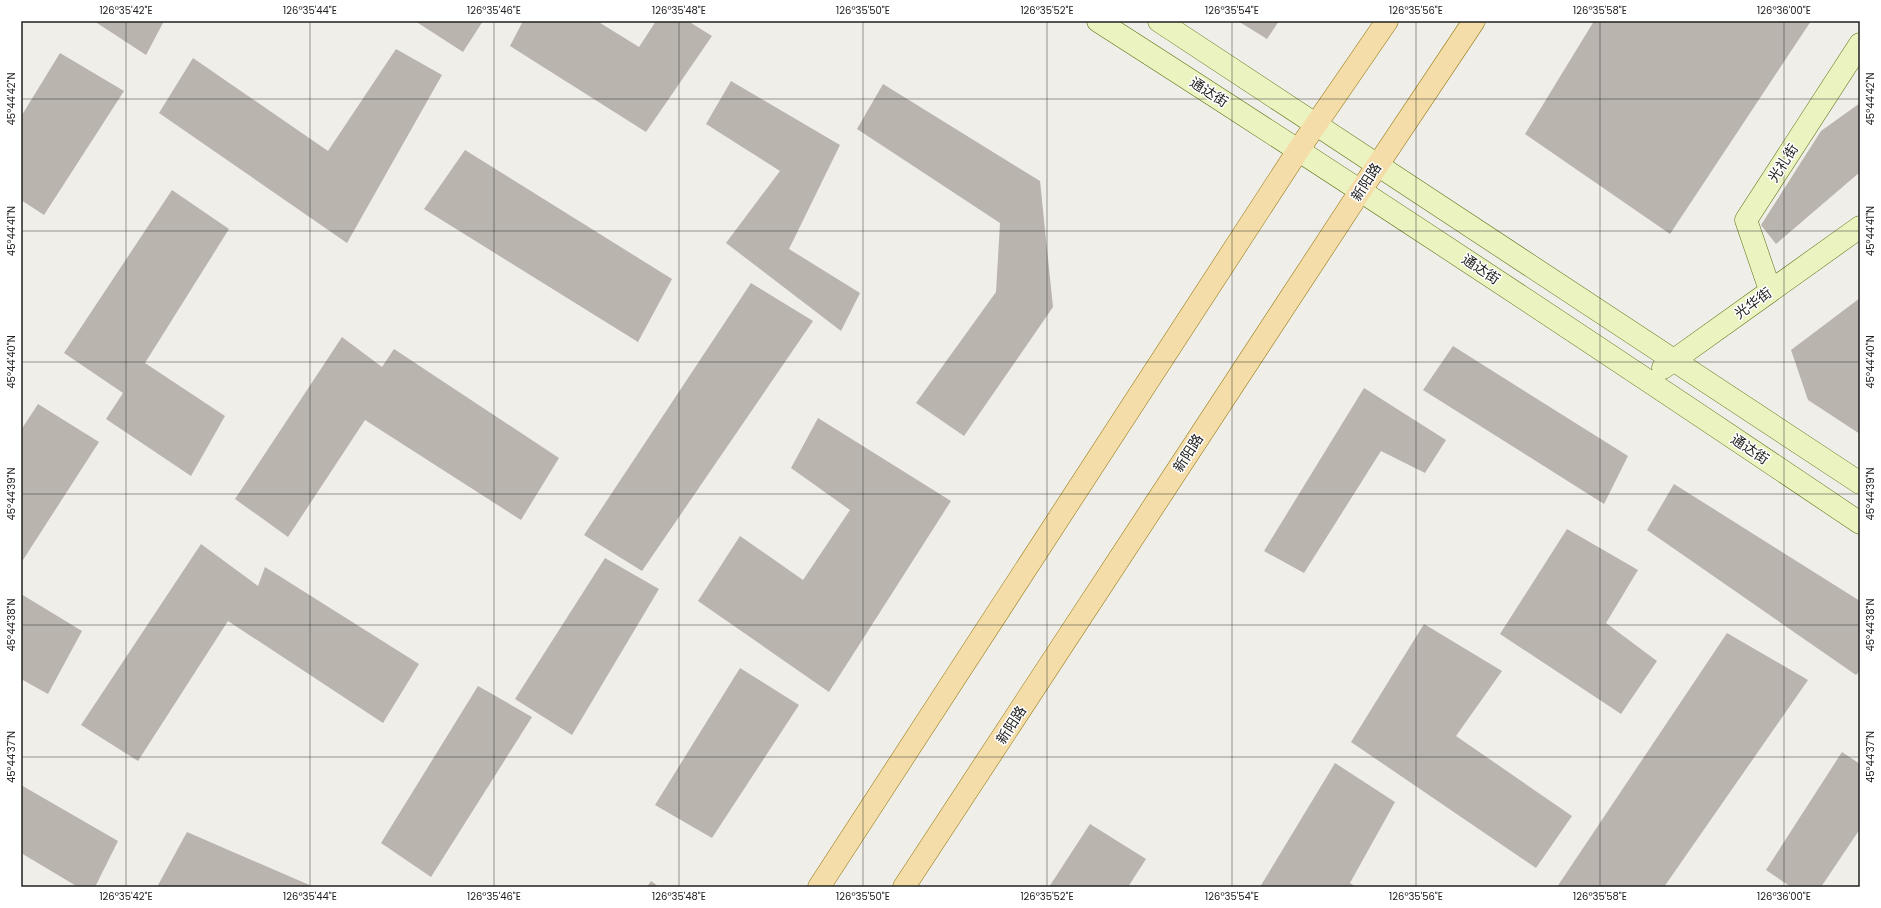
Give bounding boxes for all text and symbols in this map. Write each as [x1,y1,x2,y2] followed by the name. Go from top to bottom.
[99,3,153,18] text: 126°35'42"E
[283,3,337,18] text: 126°35'44"E
[467,3,521,18] text: 126°35'46"E
[652,3,706,18] text: 126°35'48"E
[836,3,890,18] text: 126°35'50"E
[1020,3,1074,18] text: 126°35'52"E
[1205,3,1259,18] text: 126°35'54"E
[1389,3,1443,18] text: 126°35'56"E
[1573,3,1627,18] text: 126°35'58"E
[1757,3,1811,18] text: 126°36'00"E
[1186,72,1232,112] street label: 通达街
[4,73,19,125] text: 45°44'42"N
[1863,73,1878,125] text: 45°44'42"N
[1763,140,1803,186] street label: 光礼街
[1346,159,1386,205] street label: 新阳路
[4,206,19,256] text: 45°44'41"N
[1863,206,1878,256] text: 45°44'41"N
[1458,249,1504,289] street label: 通达街
[1730,283,1776,323] street label: 光华街
[4,335,19,389] text: 45°44'40"N
[1863,335,1878,389] text: 45°44'40"N
[1727,429,1773,469] street label: 通达街
[1168,430,1208,476] street label: 新阳路
[4,468,19,520] text: 45°44'39"N
[1863,468,1878,520] text: 45°44'39"N
[4,599,19,652] text: 45°44'38"N
[1863,599,1878,652] text: 45°44'38"N
[991,702,1031,748] street label: 新阳路
[4,731,19,783] text: 45°44'37"N
[1863,731,1878,783] text: 45°44'37"N
[99,889,153,904] text: 126°35'42"E
[283,889,337,904] text: 126°35'44"E
[467,889,521,904] text: 126°35'46"E
[652,889,706,904] text: 126°35'48"E
[836,889,890,904] text: 126°35'50"E
[1020,889,1074,904] text: 126°35'52"E
[1205,889,1259,904] text: 126°35'54"E
[1389,889,1443,904] text: 126°35'56"E
[1573,889,1627,904] text: 126°35'58"E
[1757,889,1811,904] text: 126°36'00"E

